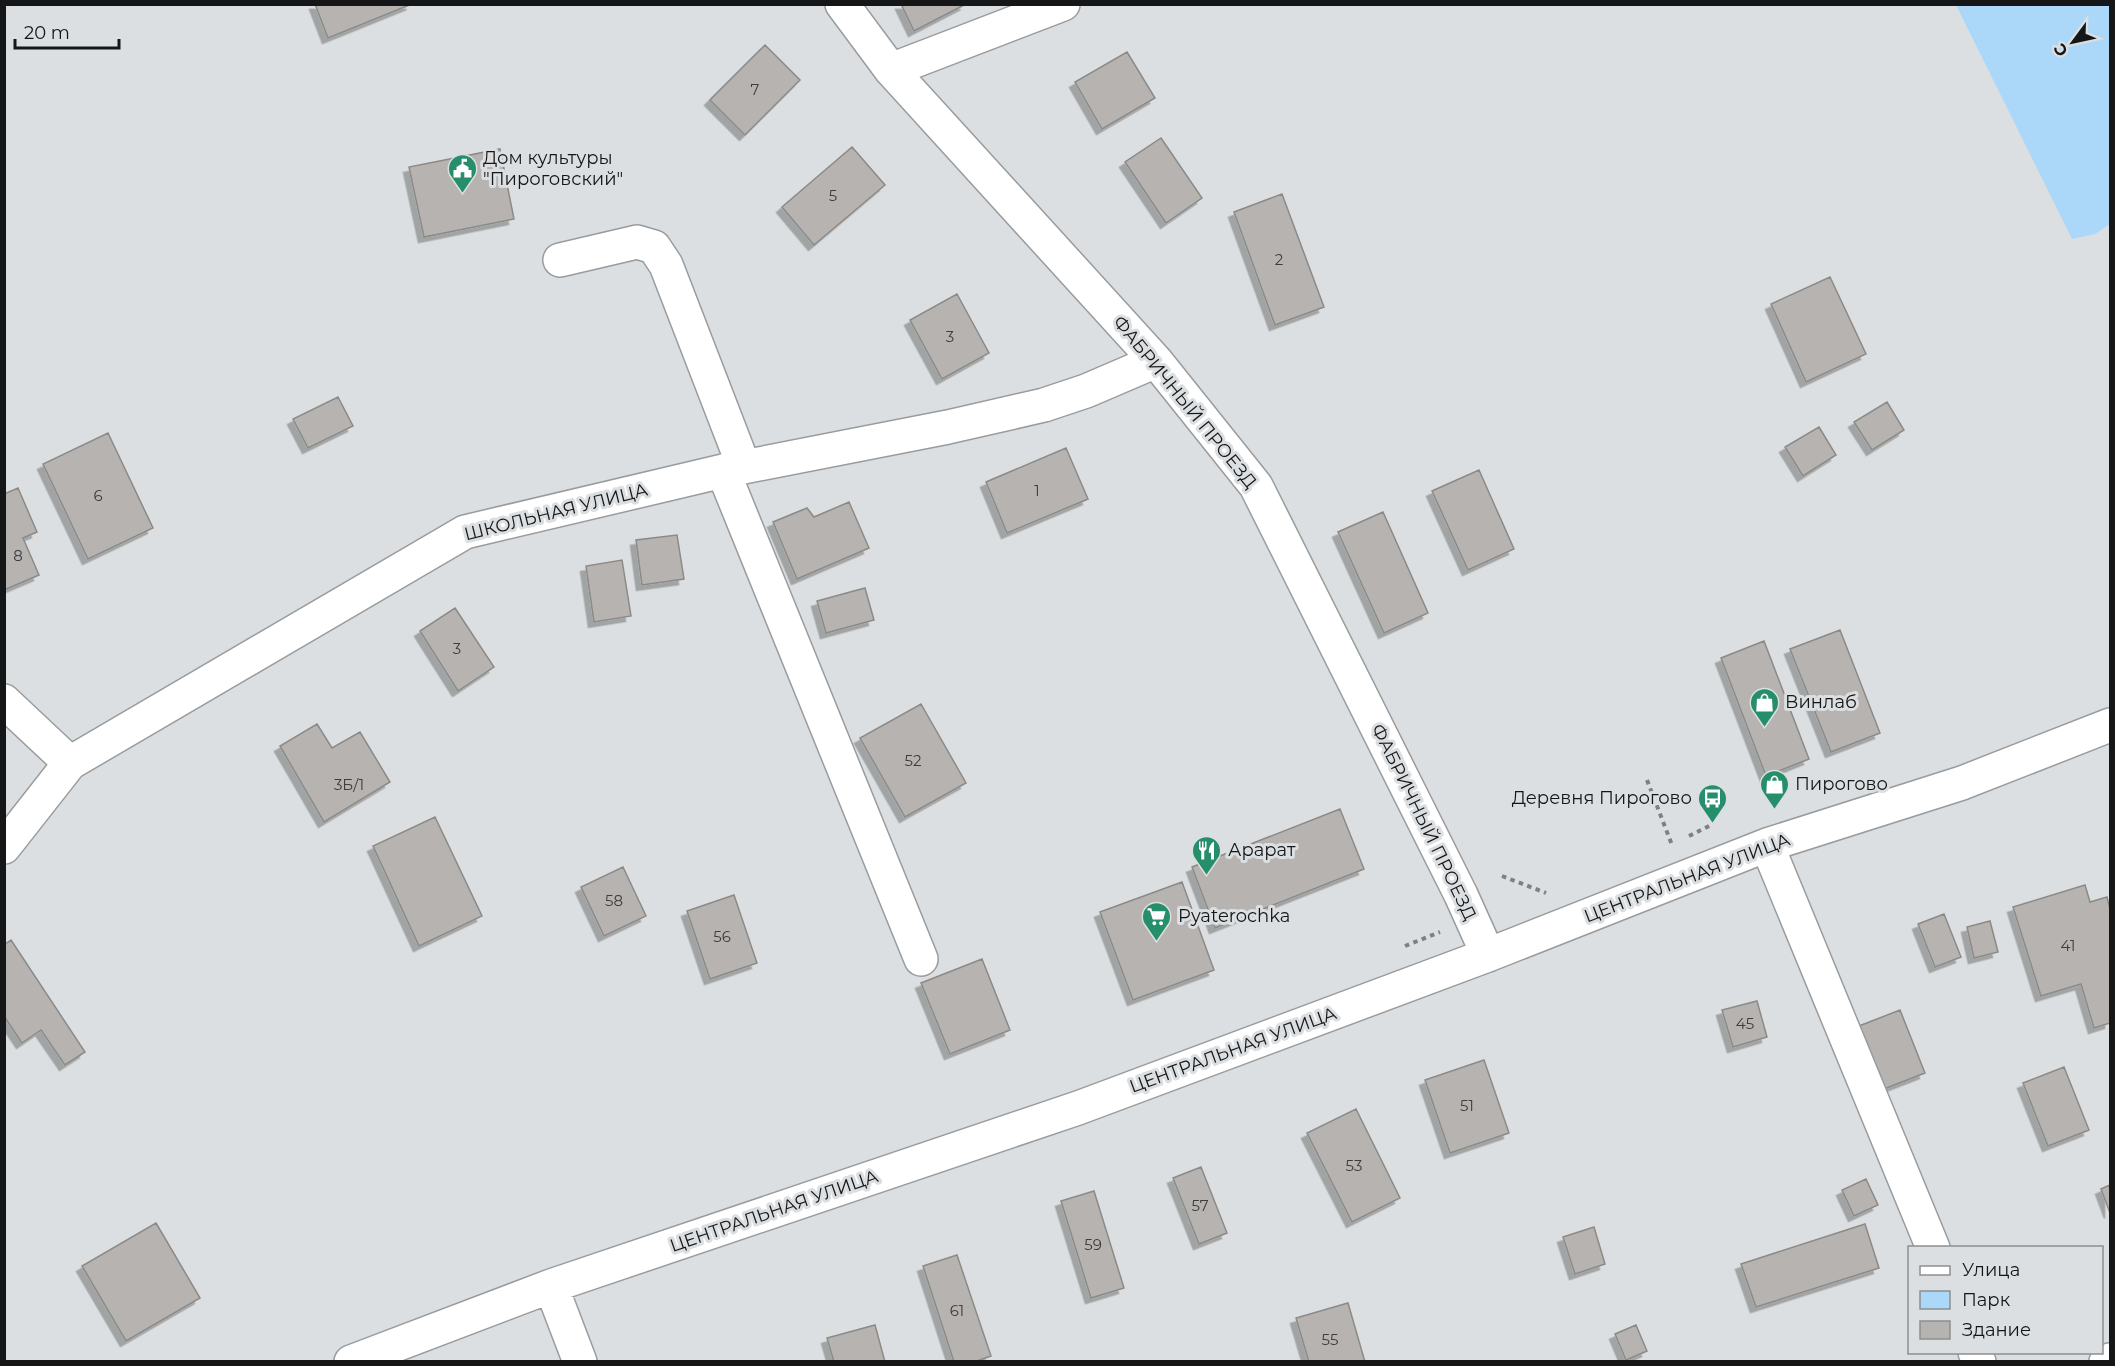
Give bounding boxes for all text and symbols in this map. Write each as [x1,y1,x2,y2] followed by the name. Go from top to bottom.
[15,12,118,50] scale bar
[2043,12,2103,72] north arrow
[24,22,70,44] text: 20 m
[2050,40,2072,60] text: С
[751,80,760,99] house number: 7
[483,147,623,190] place label: Дом культуры "Пироговский"
[446,152,478,194] public building icon: Дом культуры "Пироговский"
[829,186,837,205] house number: 5
[1275,250,1283,269] house number: 2
[1109,311,1261,493] street label: ФАБРИЧНЫЙ ПРОЕЗД
[946,327,954,346] house number: 3
[462,478,651,545] street label: ШКОЛЬНАЯ УЛИЦА
[1034,481,1040,500] house number: 1
[93,486,103,505] house number: 6
[13,546,23,565] house number: 8
[453,639,461,658] house number: 3
[1748,686,1780,728] shop icon: Винлаб
[1785,691,1857,713] place label: Винлаб
[1367,720,1481,924] street label: ФАБРИЧНЫЙ ПРОЕЗД
[905,751,921,770] house number: 52
[1758,768,1790,810] shop icon: Пирогово
[1795,773,1888,795] place label: Пирогово
[334,775,364,794] house number: 3Б/1
[1697,782,1729,824] bus stop icon: Деревня Пирогово
[1512,787,1692,809] place label: Деревня Пирогово
[1581,828,1794,927] street label: ЦЕНТРАЛЬНАЯ УЛИЦА
[1191,834,1223,876] restaurant icon: Арарат
[1228,839,1296,861] place label: Арарат
[605,891,623,910] house number: 58
[1141,900,1173,942] supermarket icon: Pyaterochka
[1178,905,1290,927] place label: Pyaterochka
[713,927,731,946] house number: 56
[2061,936,2075,955] house number: 41
[1126,1002,1340,1098] street label: ЦЕНТРАЛЬНАЯ УЛИЦА
[1736,1014,1754,1033] house number: 45
[1460,1096,1474,1115] house number: 51
[1346,1156,1362,1175] house number: 53
[667,1165,882,1257] street label: ЦЕНТРАЛЬНАЯ УЛИЦА
[1191,1196,1209,1215] house number: 57
[1084,1235,1102,1254] house number: 59
[1908,1246,2103,1354] legend
[1962,1259,2020,1281] text: Улица
[1962,1289,2011,1311] text: Парк
[950,1301,964,1320] house number: 61
[1962,1319,2031,1341] text: Здание
[1322,1330,1338,1349] house number: 55

